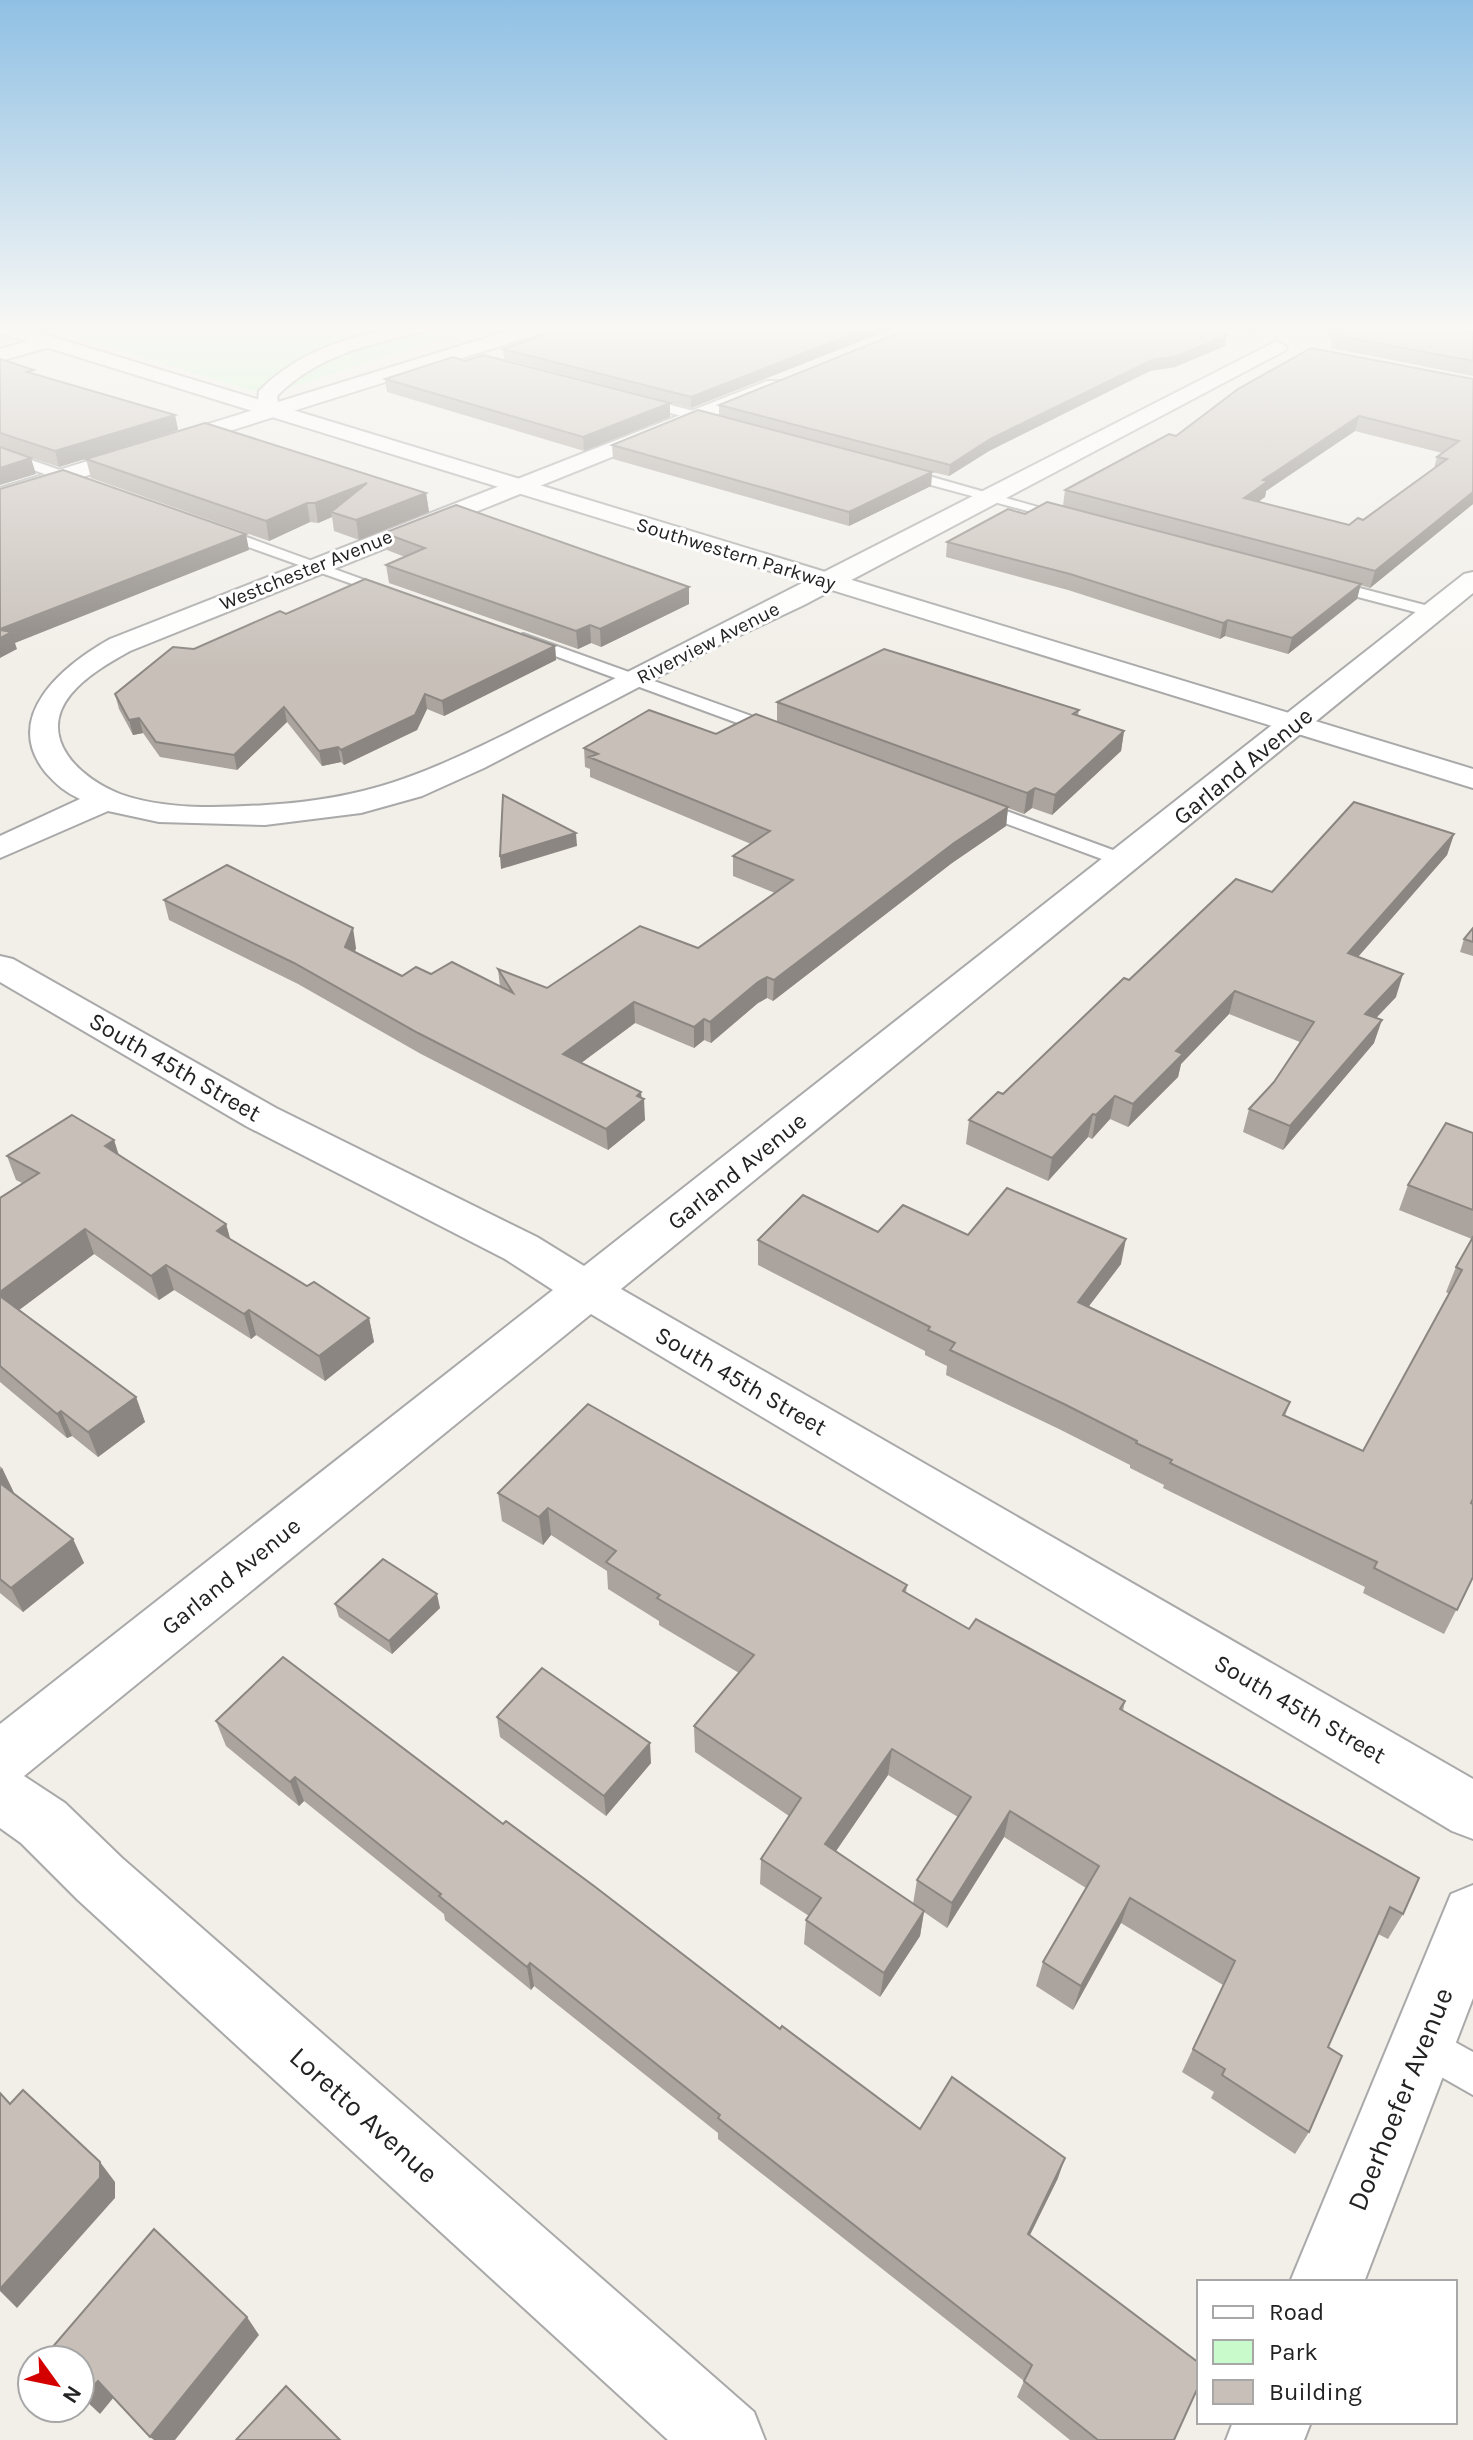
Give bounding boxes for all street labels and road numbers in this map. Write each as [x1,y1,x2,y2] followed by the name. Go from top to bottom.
[634,513,838,595] street label: Southwestern Parkway
[216,525,396,615] street label: Westchester Avenue
[633,597,783,689] street label: Riverview Avenue
[1168,701,1318,831] street label: Garland Avenue
[84,1007,266,1127] street label: South 45th Street
[662,1106,812,1236] street label: Garland Avenue
[650,1321,832,1441] street label: South 45th Street
[156,1511,306,1641] street label: Garland Avenue
[1209,1649,1391,1769] street label: South 45th Street
[1340,1983,1460,2215] street label: Doerhoefer Avenue
[283,2040,445,2190] street label: Loretto Avenue

